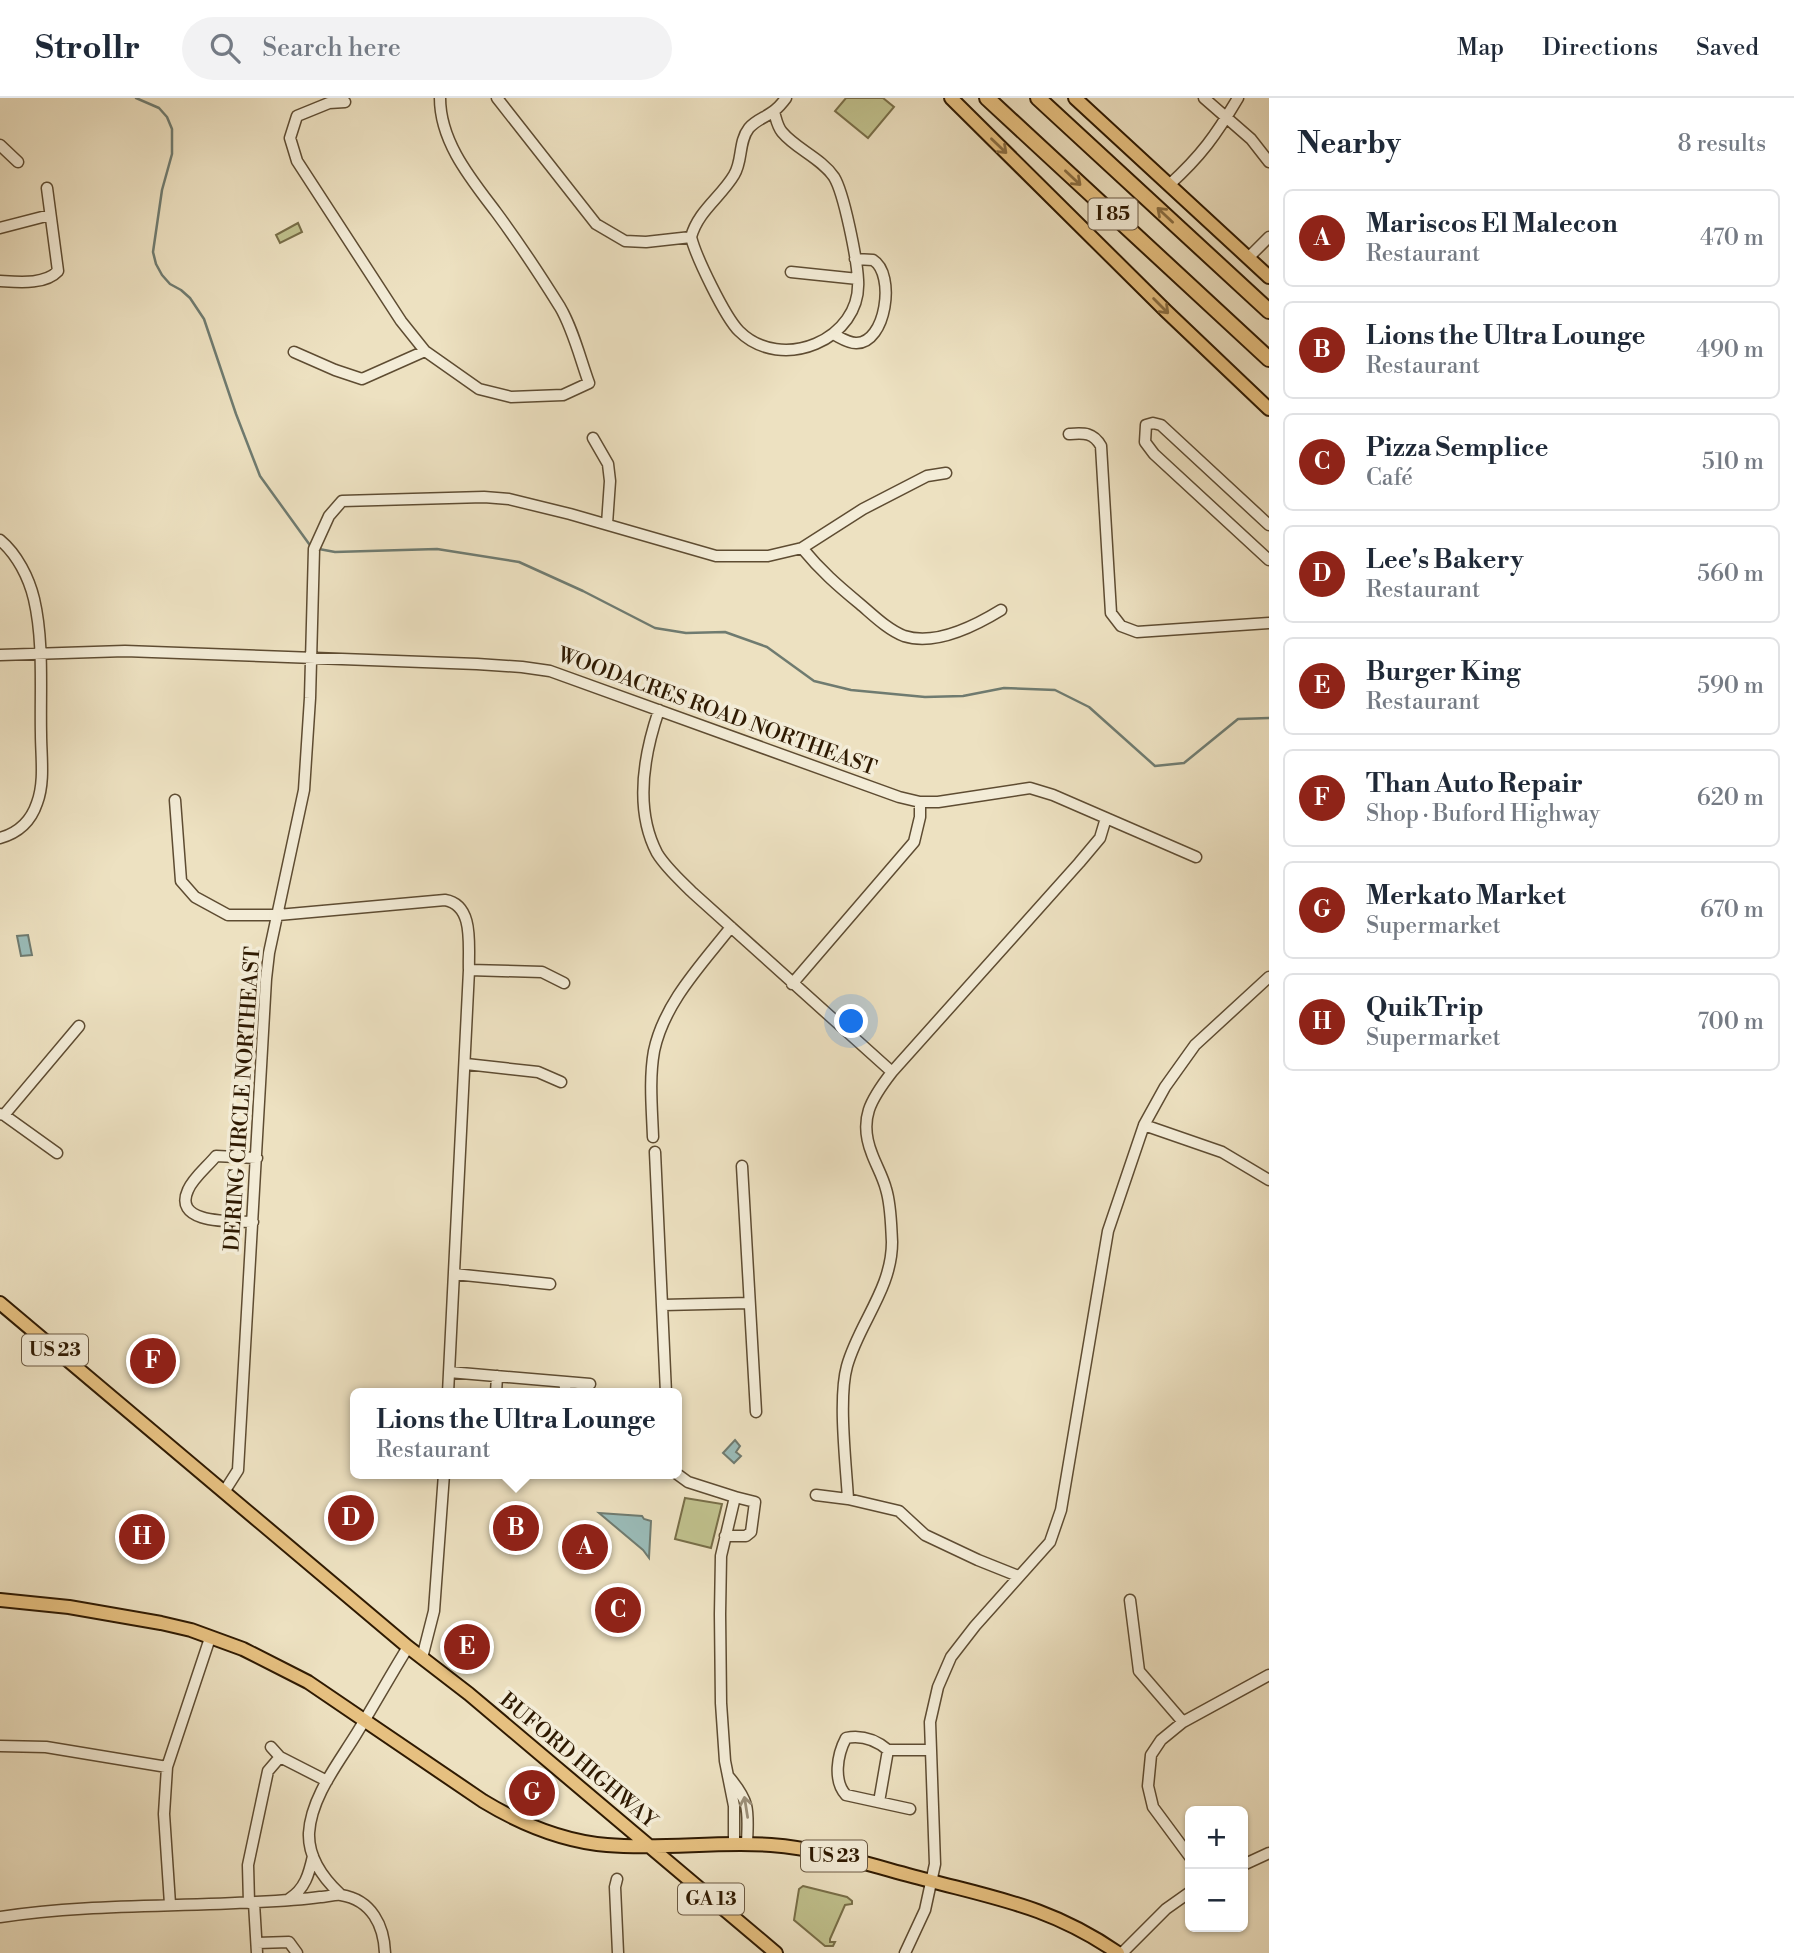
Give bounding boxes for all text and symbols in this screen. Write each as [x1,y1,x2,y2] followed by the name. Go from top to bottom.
[182,17,672,80] search box
[35,28,140,69] text: Strollr
[206,29,244,67] icon: search
[262,32,401,64] text: Search here
[1457,33,1504,63] text: Map
[1542,33,1658,63] text: Directions
[1696,33,1759,63] text: Saved
[1297,125,1401,163] text: Nearby
[1678,130,1766,158] text: 8 results
[991,137,1008,154] one-way arrow
[1064,169,1081,186] one-way arrow
[1088,198,1138,230] road number: I 85
[1157,207,1174,224] one-way arrow
[1366,208,1618,240] text: Mariscos El Malecon
[1314,224,1330,252] text: A
[1700,224,1764,252] text: 470 m
[1366,240,1480,268] text: Restaurant
[1152,297,1169,314] one-way arrow
[1366,320,1645,352] text: Lions the Ultra Lounge
[1313,336,1331,364] text: B
[1696,336,1764,364] text: 490 m
[1366,352,1480,380] text: Restaurant
[1366,432,1548,464] text: Pizza Semplice
[1314,448,1330,476] text: C
[1702,448,1764,476] text: 510 m
[1366,464,1413,492] text: Café
[1366,544,1524,576] text: Lee's Bakery
[1313,560,1331,588] text: D
[1697,560,1764,588] text: 560 m
[1366,576,1480,604] text: Restaurant
[553,642,880,782] street label: WOODACRES ROAD NORTHEAST
[1366,656,1520,688] text: Burger King
[1314,672,1330,700] text: E
[1697,672,1764,700] text: 590 m
[1366,688,1480,716] text: Restaurant
[1366,768,1583,800] text: Than Auto Repair
[1314,784,1330,812] text: F
[1697,784,1764,812] text: 620 m
[1366,800,1600,828] text: Shop · Buford Highway
[1366,880,1566,912] text: Merkato Market
[1313,896,1331,924] text: G
[1700,896,1764,924] text: 670 m
[1366,912,1501,940] text: Supermarket
[219,945,267,1252] street label: DERING CIRCLE NORTHEAST
[1366,992,1484,1024] text: QuikTrip
[834,1004,868,1038] your location
[1313,1008,1332,1036] text: H
[1698,1008,1764,1036] text: 700 m
[1366,1024,1501,1052] text: Supermarket
[22,1334,88,1366] road number: US 23
[130,1335,176,1387] pin: F
[350,1388,682,1479] popup
[376,1404,656,1436] text: Lions the Ultra Lounge
[376,1436,491,1464] text: Restaurant
[328,1492,374,1544] pin: D
[493,1502,539,1554] pin: B
[119,1511,165,1563] pin: H
[562,1521,608,1573] pin: A
[595,1584,641,1636] pin: C
[444,1621,490,1673] pin: E
[495,1688,661,1834] street label: BUFORD HIGHWAY
[509,1767,555,1819] pin: G
[739,1796,752,1819] one-way arrow
[1185,1806,1248,1932] map controls
[1185,1806,1248,1869] button: +
[801,1840,867,1872] road number: US 23
[1185,1869,1248,1932] button: −
[678,1884,744,1914] road number: GA 13

